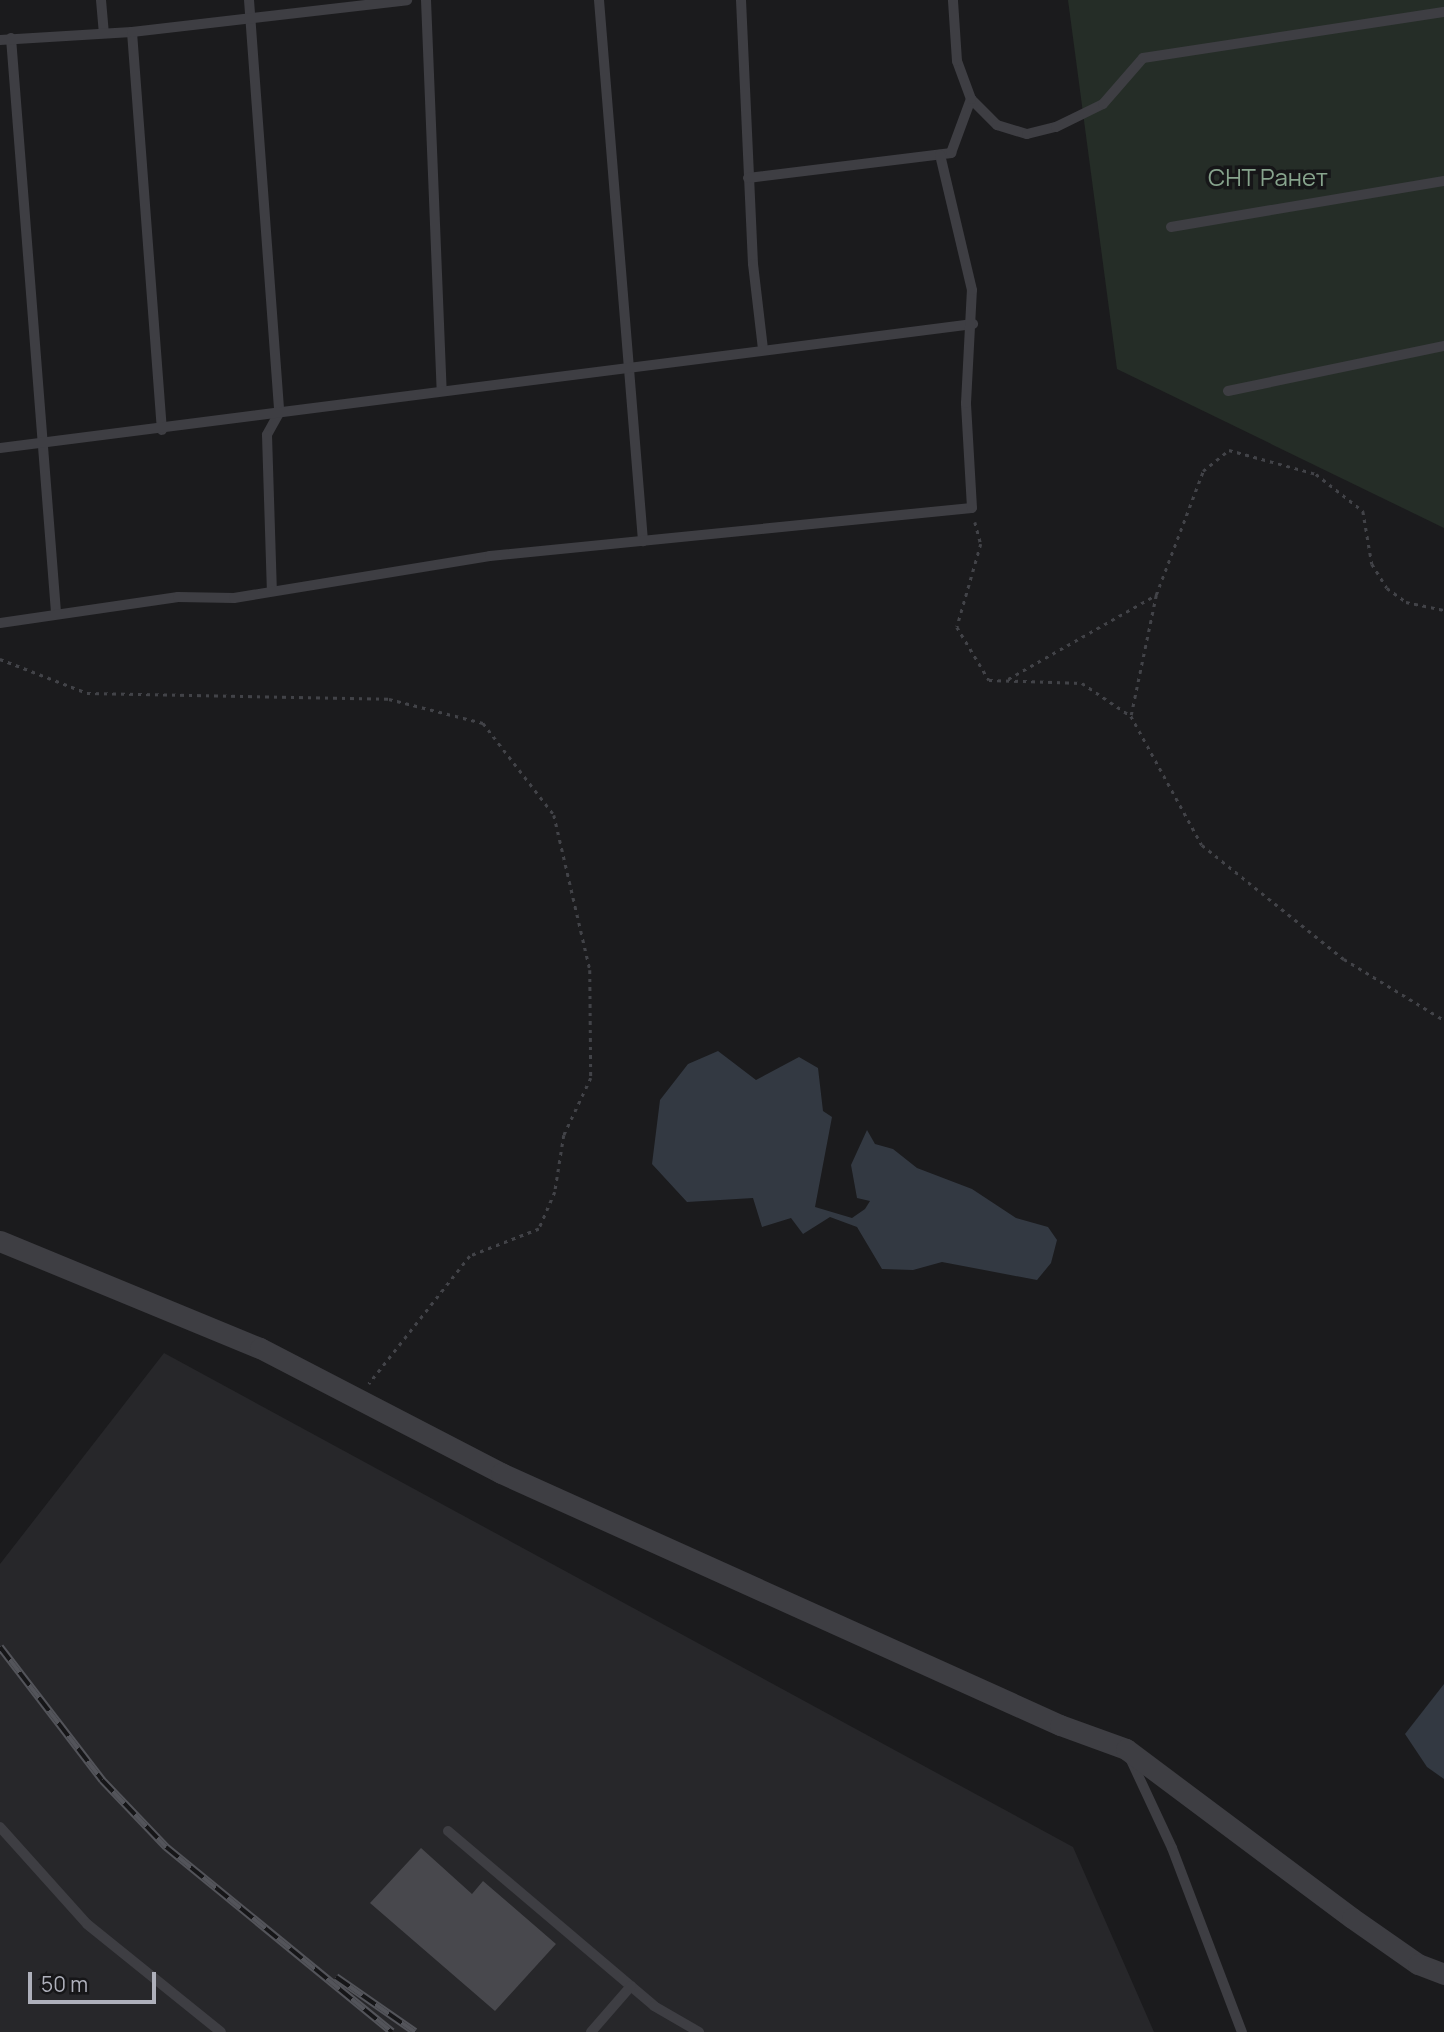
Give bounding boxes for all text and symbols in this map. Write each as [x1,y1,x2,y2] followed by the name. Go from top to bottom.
[1208,163,1328,191] park label: СНТ Ранет
[32,1958,159,2002] scale bar
[41,1970,88,1998] text: 50 m

